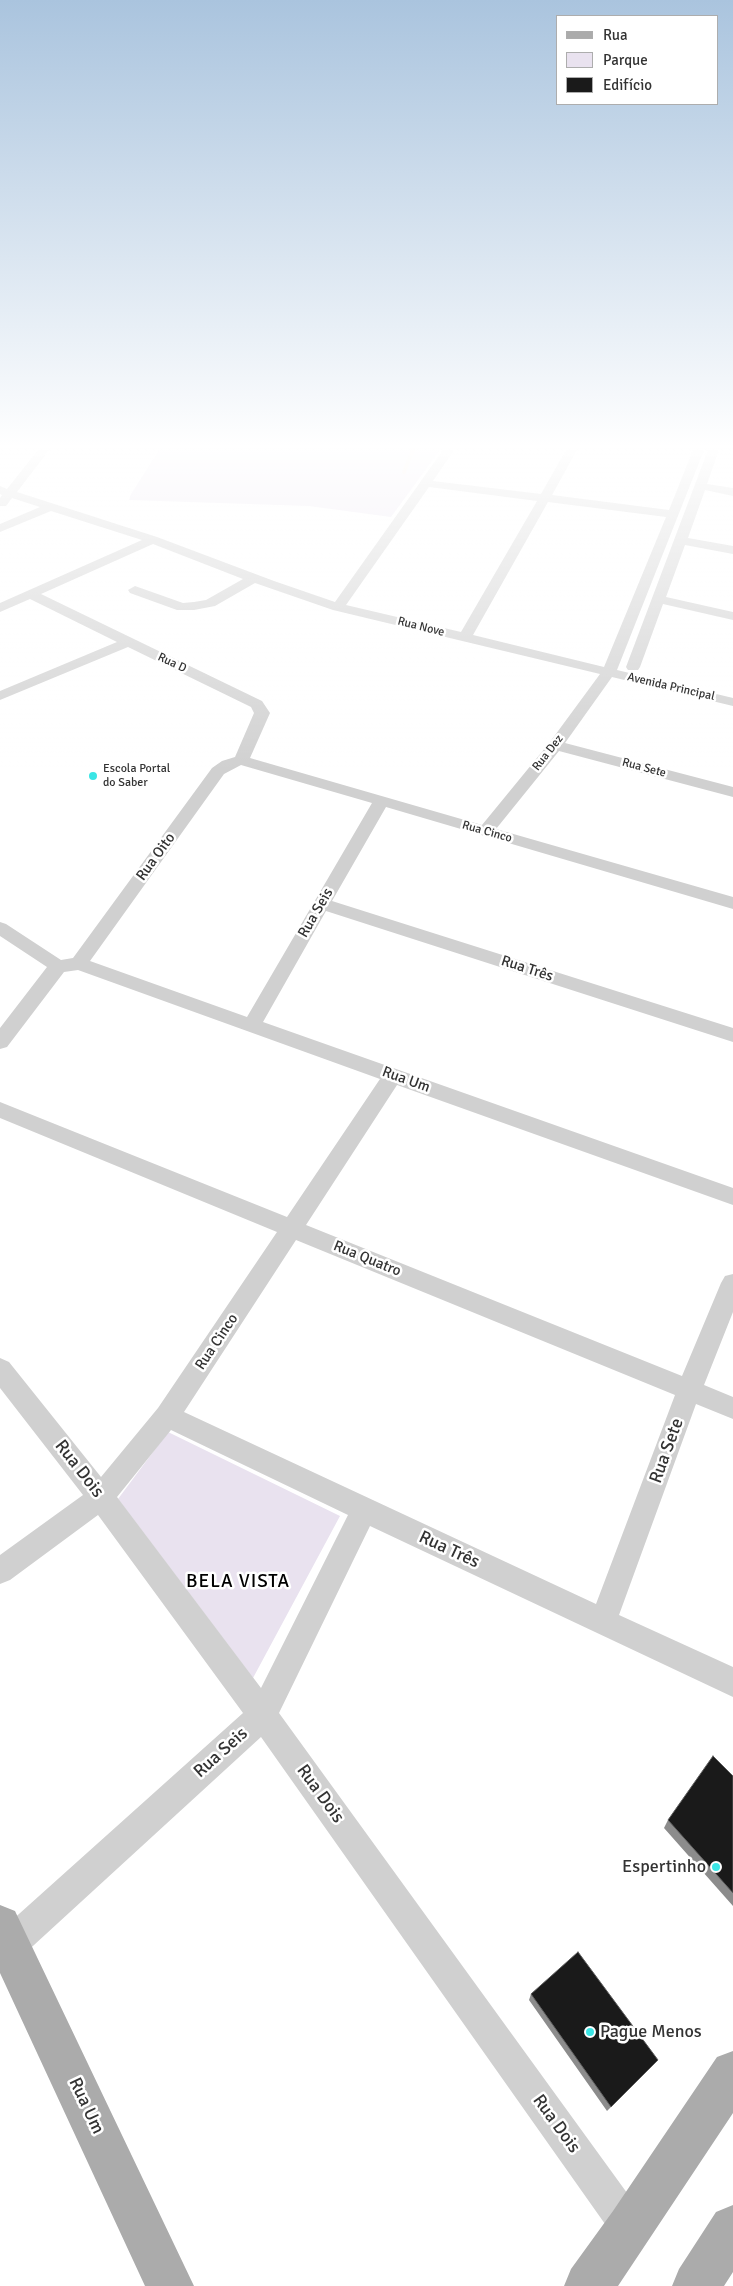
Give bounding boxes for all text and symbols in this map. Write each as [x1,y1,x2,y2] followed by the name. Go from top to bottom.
[556,15,718,105] legend
[603,26,628,44] text: Rua
[603,51,648,69] text: Parque
[603,76,652,94] text: Edifício
[396,614,446,640] street label: Rua Nove
[155,650,189,676] street label: Rua D
[626,670,716,704] street label: Avenida Principal
[530,732,566,774] street label: Rua Dez
[620,755,668,781] street label: Rua Sete
[103,762,170,790] place label: Escola Portal do Saber
[87,770,99,782] marker: Escola Portal do Saber
[460,818,514,846] street label: Rua Cinco
[133,830,179,884] street label: Rua Oito
[295,885,337,941] street label: Rua Seis
[499,952,555,986] street label: Rua Três
[380,1063,432,1097] street label: Rua Um
[330,1237,404,1281] street label: Rua Quatro
[192,1310,242,1374] street label: Rua Cinco
[645,1416,689,1486] street label: Rua Sete
[50,1436,108,1502] street label: Rua Dois
[415,1527,483,1573] street label: Rua Três
[185,1571,291,1593] district label: BELA VISTA
[190,1723,252,1783] street label: Rua Seis
[292,1760,348,1828] street label: Rua Dois
[622,1856,706,1878] place label: Espertinho
[710,1861,722,1873] marker: Espertinho
[600,2021,702,2043] place label: Pague Menos
[584,2026,596,2038] marker: Pague Menos
[64,2074,108,2138] street label: Rua Um
[528,2090,584,2158] street label: Rua Dois

